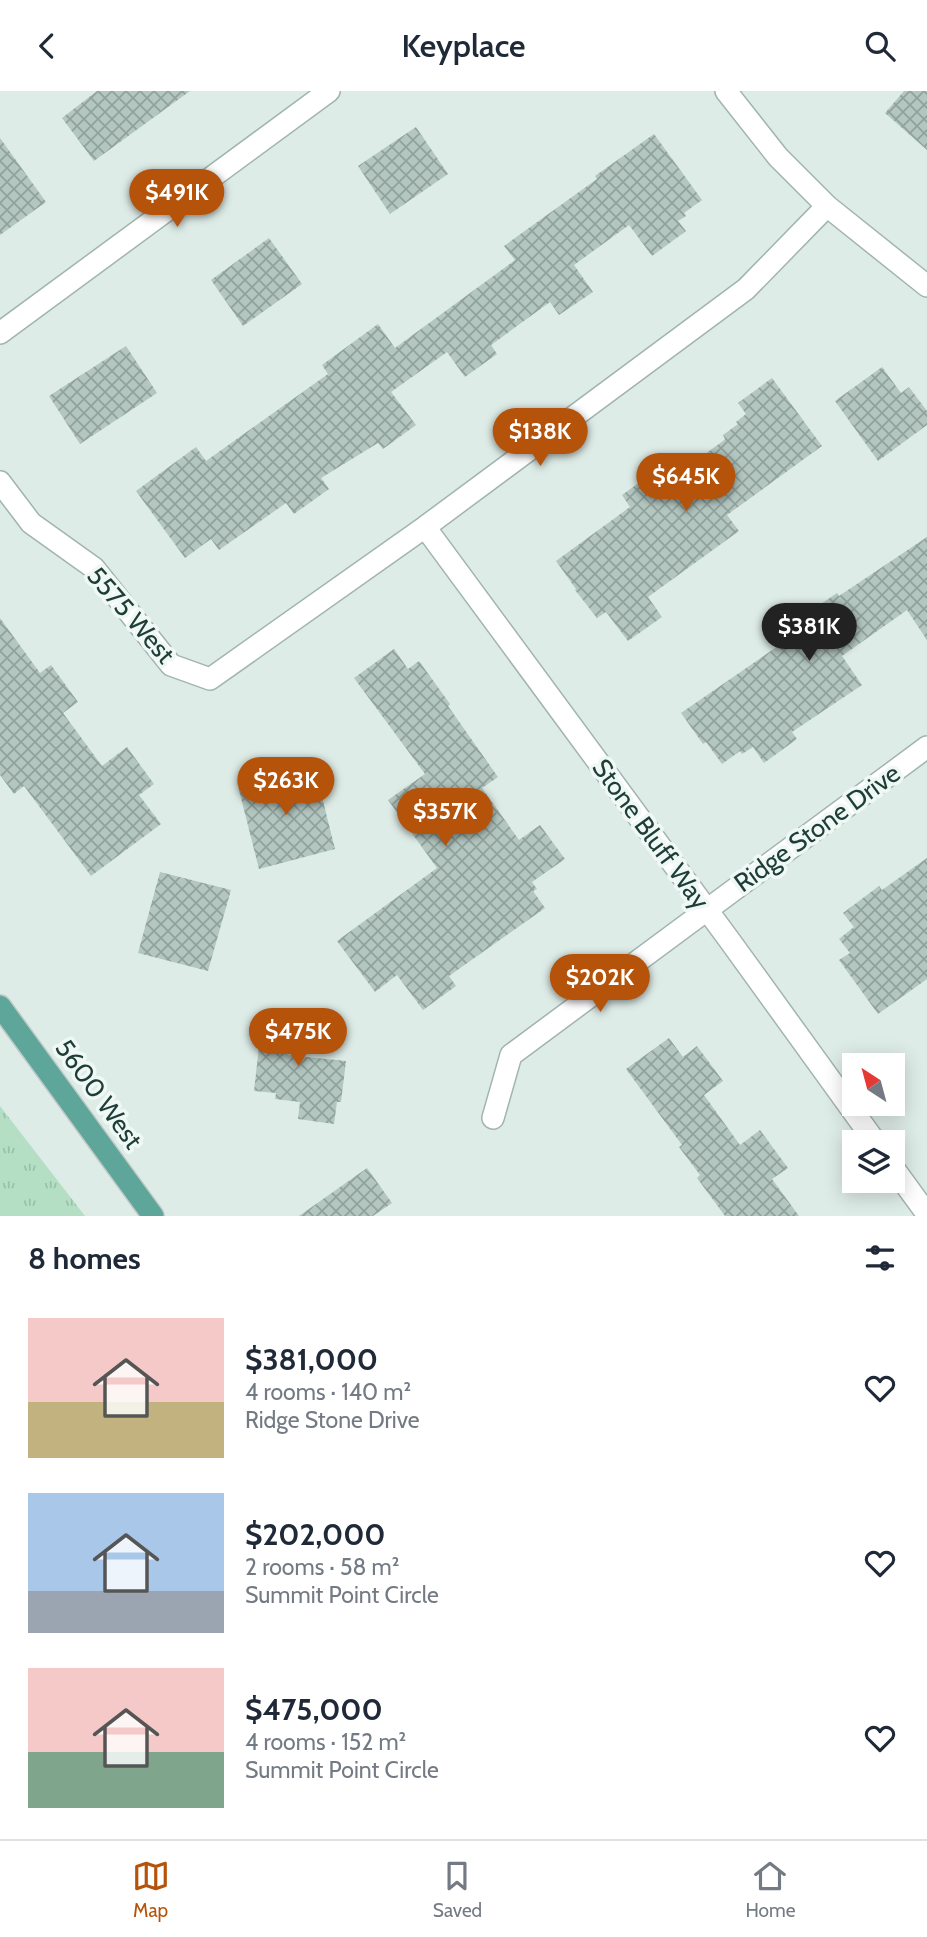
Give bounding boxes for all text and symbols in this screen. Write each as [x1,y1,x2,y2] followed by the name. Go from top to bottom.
[401,26,526,65] text: Keyplace
[28,27,66,65] icon: back
[861,27,899,65] icon: search
[128,169,226,229] pin: $491K
[145,178,209,206] text: $491K
[491,409,589,468] pin: $138K
[509,417,571,445] text: $138K
[637,453,735,513] pin: $645K
[652,462,720,490] text: $645K
[80,560,182,670] street label: 5575 West
[760,603,858,663] pin: $381K
[778,612,840,640] text: $381K
[586,752,716,916] street label: Stone Bluff Way
[237,757,335,817] pin: $263K
[728,757,906,899] street label: Ridge Stone Drive
[253,766,319,794] text: $263K
[396,789,494,848] pin: $357K
[413,797,477,825] text: $357K
[551,955,649,1014] pin: $202K
[566,963,634,991] text: $202K
[249,1009,347,1068] pin: $475K
[265,1017,331,1045] text: $475K
[49,1033,150,1155] street label: 5600 West
[842,1053,905,1117] north arrow
[842,1053,905,1193] map controls
[842,1130,905,1193] button: layers
[861,1239,899,1277] icon: filters
[28,1240,141,1277] text: 8 homes
[245,1341,378,1378] text: $381,000
[84,1346,168,1430] icon: home
[861,1369,899,1407] icon: heart
[245,1378,411,1406] text: 4 rooms · 140 m²
[245,1406,420,1434] text: Ridge Stone Drive
[245,1516,386,1553] text: $202,000
[84,1521,168,1605] icon: home
[861,1544,899,1582] icon: heart
[245,1553,399,1581] text: 2 rooms · 58 m²
[245,1581,439,1609] text: Summit Point Circle
[245,1691,383,1728] text: $475,000
[84,1696,168,1780] icon: home
[861,1719,899,1757] icon: heart
[245,1728,406,1756] text: 4 rooms · 152 m²
[245,1756,439,1784] text: Summit Point Circle
[132,1857,170,1922] tab: Map
[433,1857,482,1922] tab: Saved
[745,1857,795,1922] tab: Home

